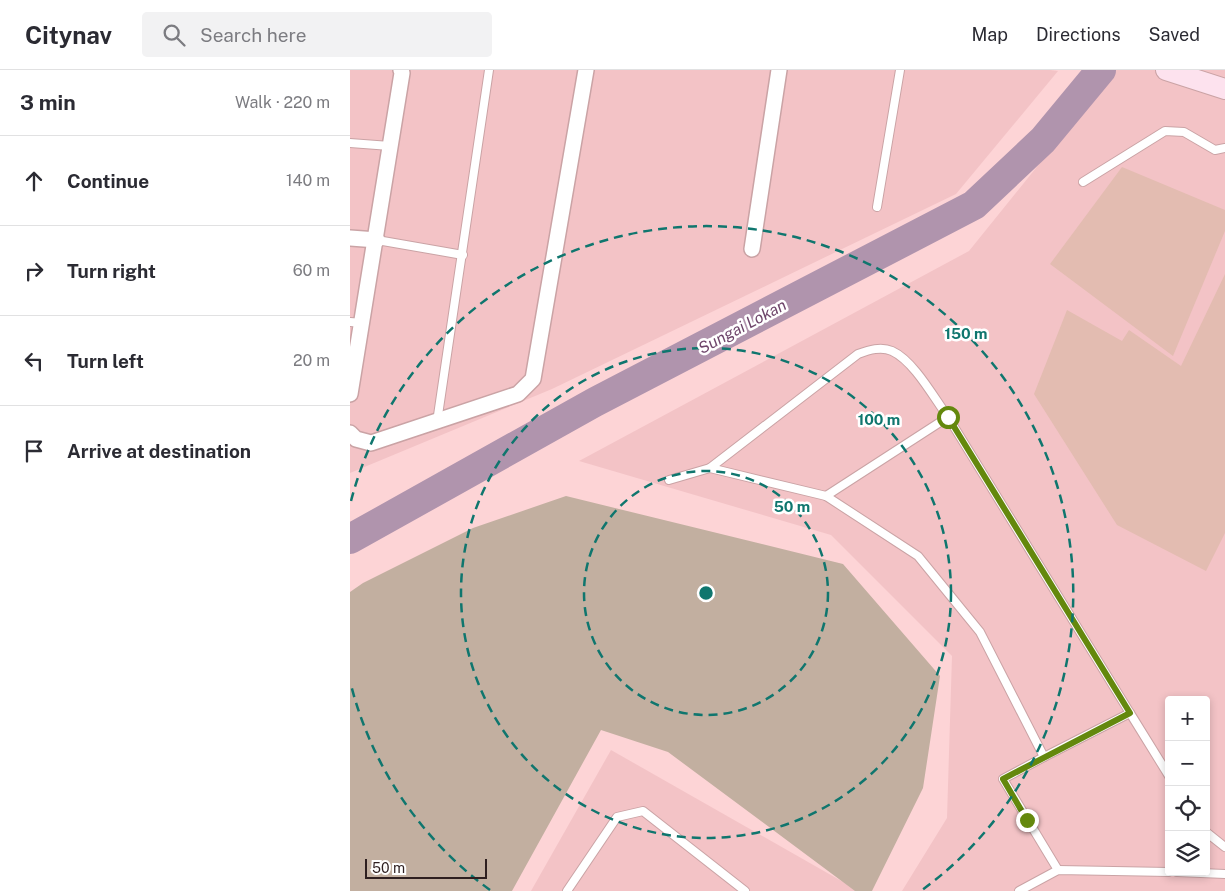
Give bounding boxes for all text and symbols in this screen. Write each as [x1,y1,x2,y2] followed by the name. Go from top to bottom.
[142,12,492,57] search box
[25,21,112,49] text: Citynav
[160,21,188,49] icon: search
[200,24,307,46] text: Search here
[971,24,1008,45] text: Map
[1036,24,1121,45] text: Directions
[1149,24,1200,45] text: Saved
[20,90,76,115] text: 3 min
[235,93,330,112] text: Walk · 220 m
[20,167,48,195] icon: ahead
[67,170,149,192] text: Continue
[286,171,330,190] text: 140 m
[20,257,48,285] icon: right
[67,260,156,282] text: Turn right
[293,261,330,280] text: 60 m
[695,295,790,358] water label: Sungai Lokan
[944,325,988,342] text: 150 m
[20,347,48,375] icon: left
[67,350,144,372] text: Turn left
[293,351,330,370] text: 20 m
[937,406,960,429] route start
[858,411,900,428] text: 100 m
[20,437,48,465] icon: arrive
[67,440,251,462] text: Arrive at destination
[774,498,810,515] text: 50 m
[697,584,715,602] centre of rings
[1165,696,1210,876] map controls
[1165,696,1210,741] button: +
[1165,741,1210,786] button: −
[1165,786,1210,831] button: locate
[1016,809,1039,832] route end
[1165,831,1210,876] button: layers
[365,856,488,879] scale bar
[372,860,405,876] text: 50 m

